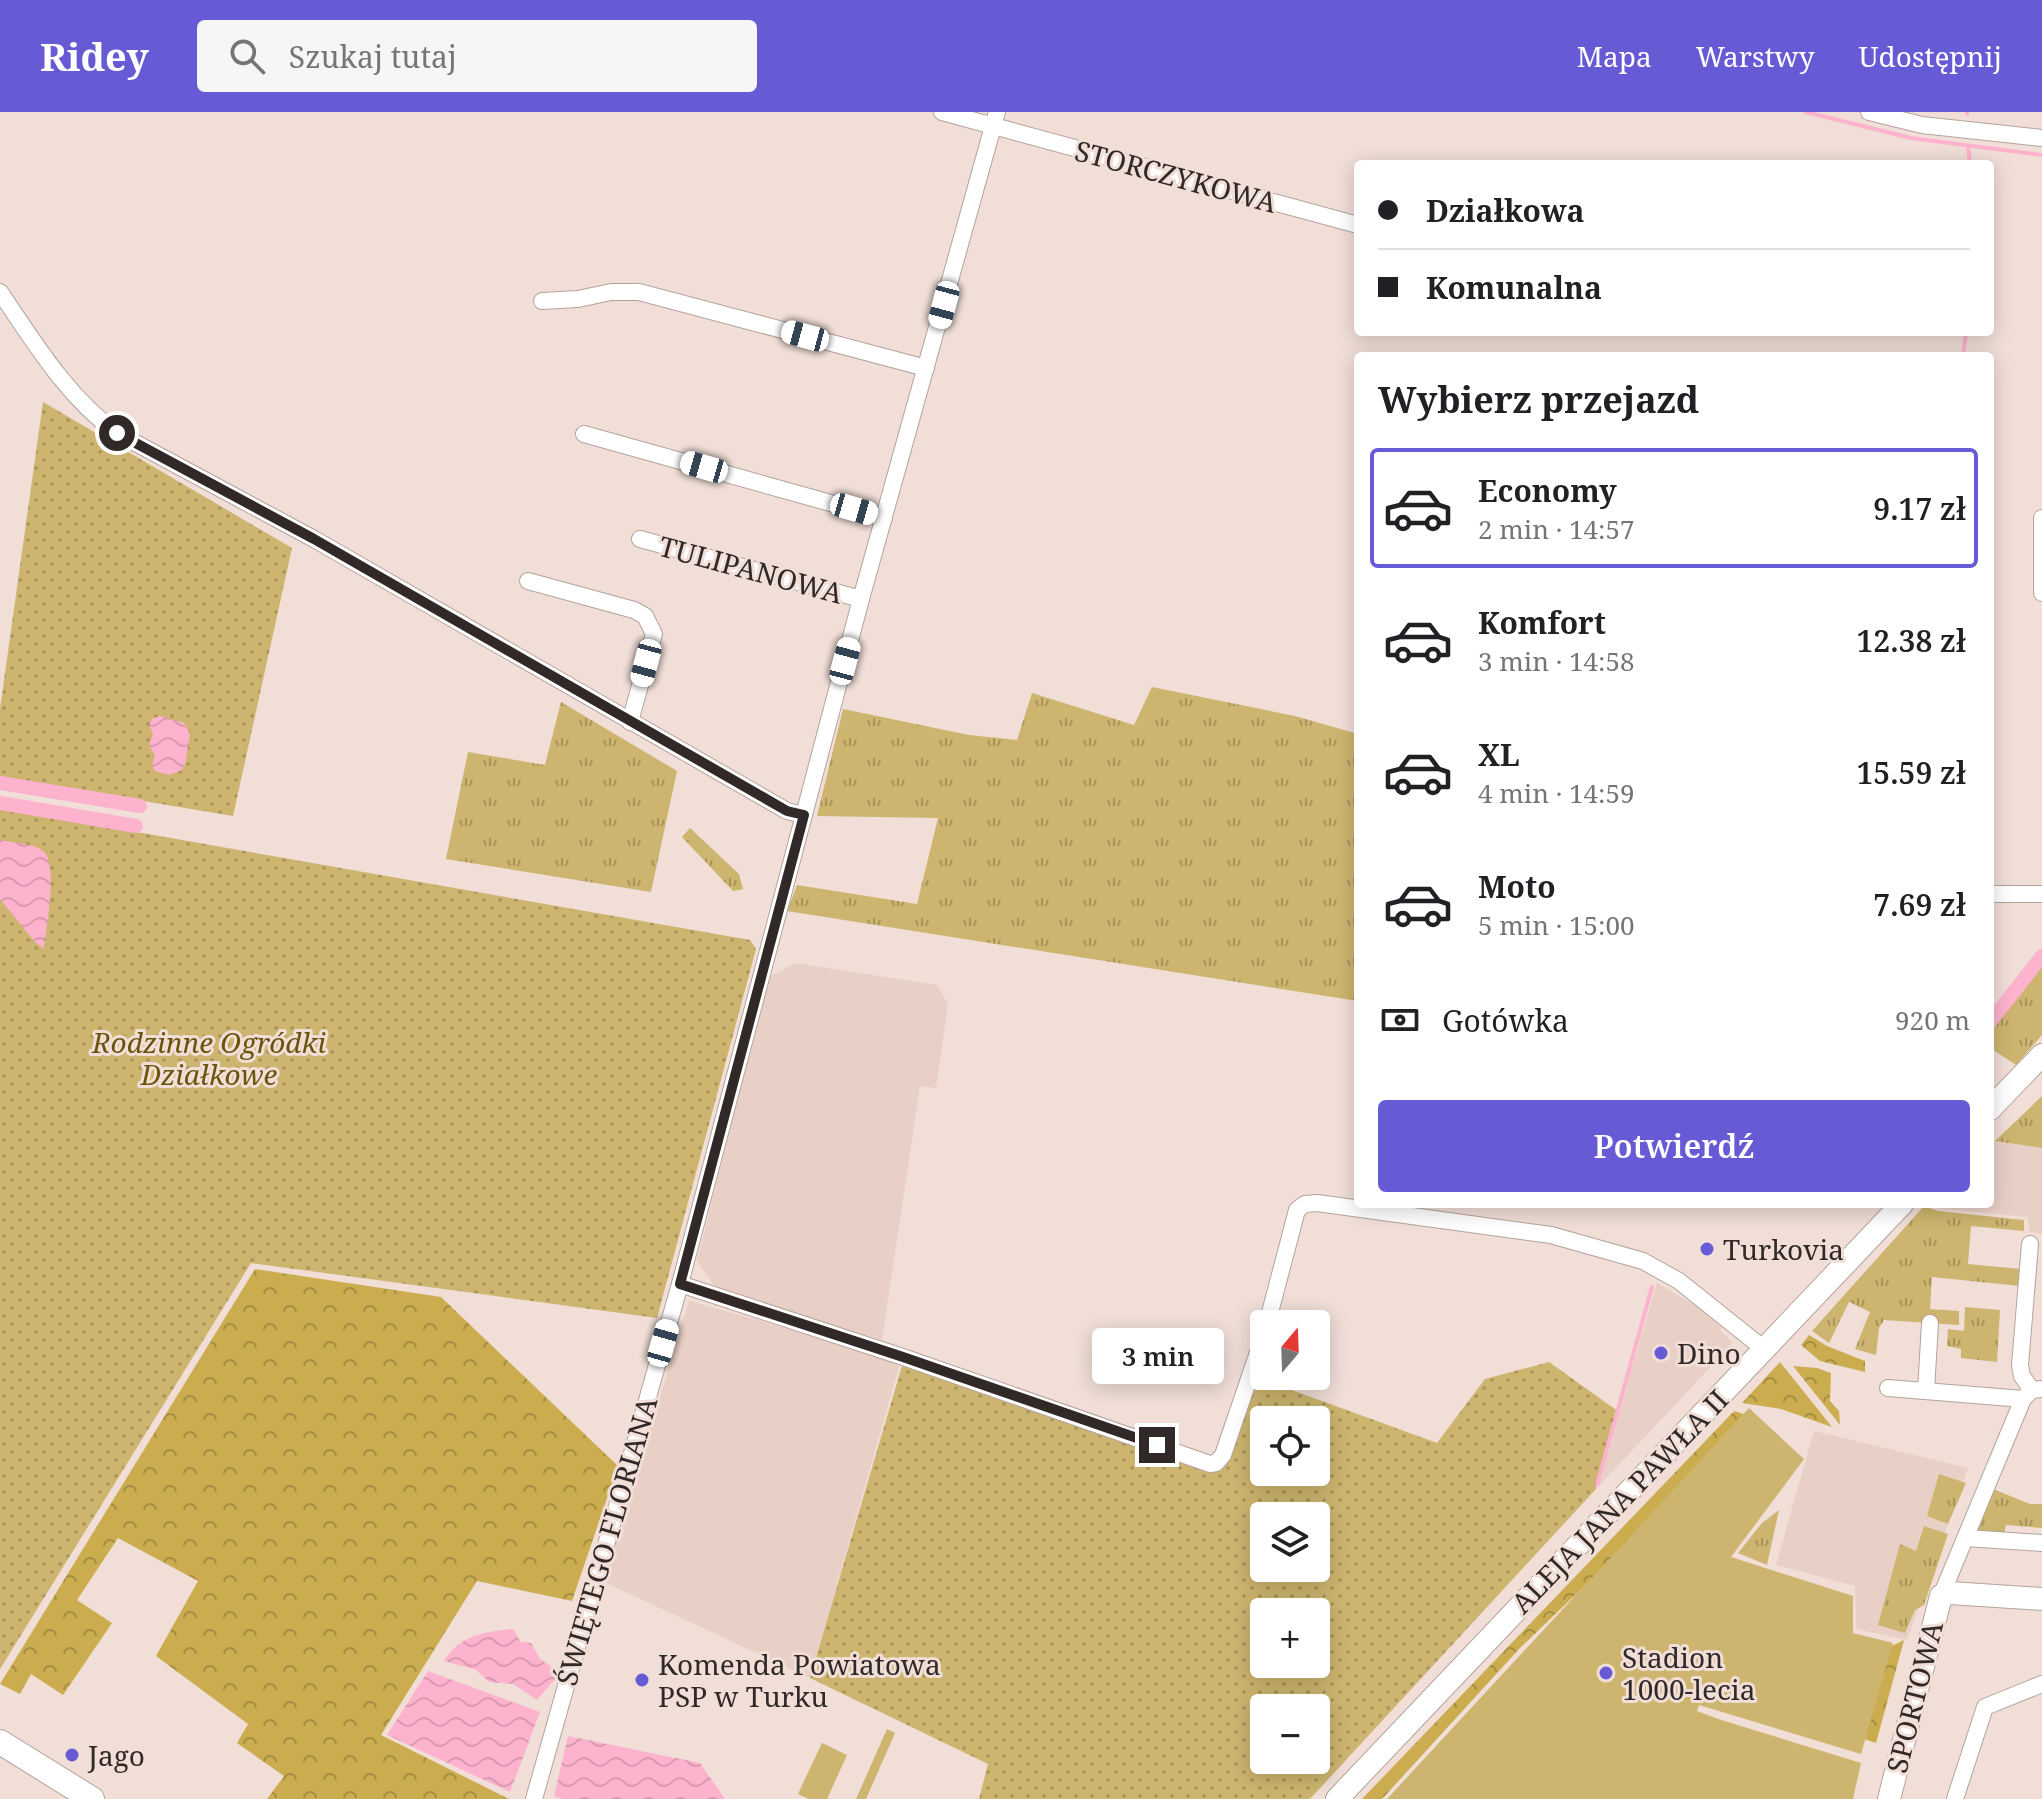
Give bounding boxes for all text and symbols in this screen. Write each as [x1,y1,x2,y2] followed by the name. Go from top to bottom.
[197,20,757,92] search box
[40,30,149,82] text: Ridey
[225,34,269,78] icon: search
[289,36,457,77] text: Szukaj tutaj
[1577,37,1652,75] text: Mapa
[1696,37,1814,75] text: Warstwy
[1858,37,2002,75] text: Udostępnij
[1071,131,1281,221] street label: STORCZYKOWA
[1426,190,1585,231] text: Działkowa
[1426,267,1602,308] text: Komunalna
[926,279,962,331] car
[779,318,831,354] car
[1378,375,1699,424] text: Wybierz przejazd
[99,415,135,451] route start
[678,449,730,485] car
[1478,470,1617,511] text: Economy
[1382,472,1454,544] icon: car
[1873,488,1966,529] text: 9.17 zł
[828,491,880,527] car
[1478,511,1635,547] text: 2 min · 14:57
[655,526,847,612] street label: TULIPANOWA
[1478,602,1606,643] text: Komfort
[1382,604,1454,676] icon: car
[1856,620,1966,661] text: 12.38 zł
[827,635,863,687] car
[628,637,664,689] car
[1478,643,1635,679] text: 3 min · 14:58
[1478,734,1520,775] text: XL
[1382,736,1454,808] icon: car
[1856,752,1966,793] text: 15.59 zł
[1478,775,1635,811] text: 4 min · 14:59
[1478,866,1556,907] text: Moto
[1382,868,1454,940] icon: car
[1873,884,1966,925] text: 7.69 zł
[1478,907,1635,943] text: 5 min · 15:00
[1378,998,1422,1042] icon: cash
[1442,1000,1569,1041] text: Gotówka
[1895,1002,1970,1038] text: 920 m
[91,1023,326,1093] park label: Rodzinne Ogródki Działkowe
[1378,1100,1970,1192] button: Potwierdź
[1723,1230,1844,1268] place label: Turkovia
[1698,1240,1716,1258] marker: Turkovia
[1250,1310,1330,1390] north arrow
[1250,1310,1330,1774] map controls
[645,1317,681,1369] car
[1091,1329,1223,1385] callout: 3 min
[1677,1334,1741,1372] place label: Dino
[1122,1338,1194,1374] text: 3 min
[1652,1344,1670,1362] marker: Dino
[1502,1381,1736,1621] street label: ALEJA JANA PAWŁA II
[547,1392,665,1690] street label: ŚWIĘTEGO FLORIANA
[1250,1406,1330,1486] button: locate
[1139,1427,1175,1463] route end
[1250,1502,1330,1582] button: layers
[1250,1598,1330,1678] button: +
[1877,1617,1951,1777] street label: SPORTOWA
[1622,1638,1755,1708] place label: Stadion 1000-lecia
[658,1645,941,1715] place label: Komenda Powiatowa PSP w Turku
[1597,1664,1615,1682] marker: Stadion 1000-lecia
[633,1671,651,1689] marker: Komenda Powiatowa PSP w Turku
[1250,1694,1330,1774] button: −
[87,1736,145,1774] place label: Jago
[63,1746,81,1764] marker: Jago

